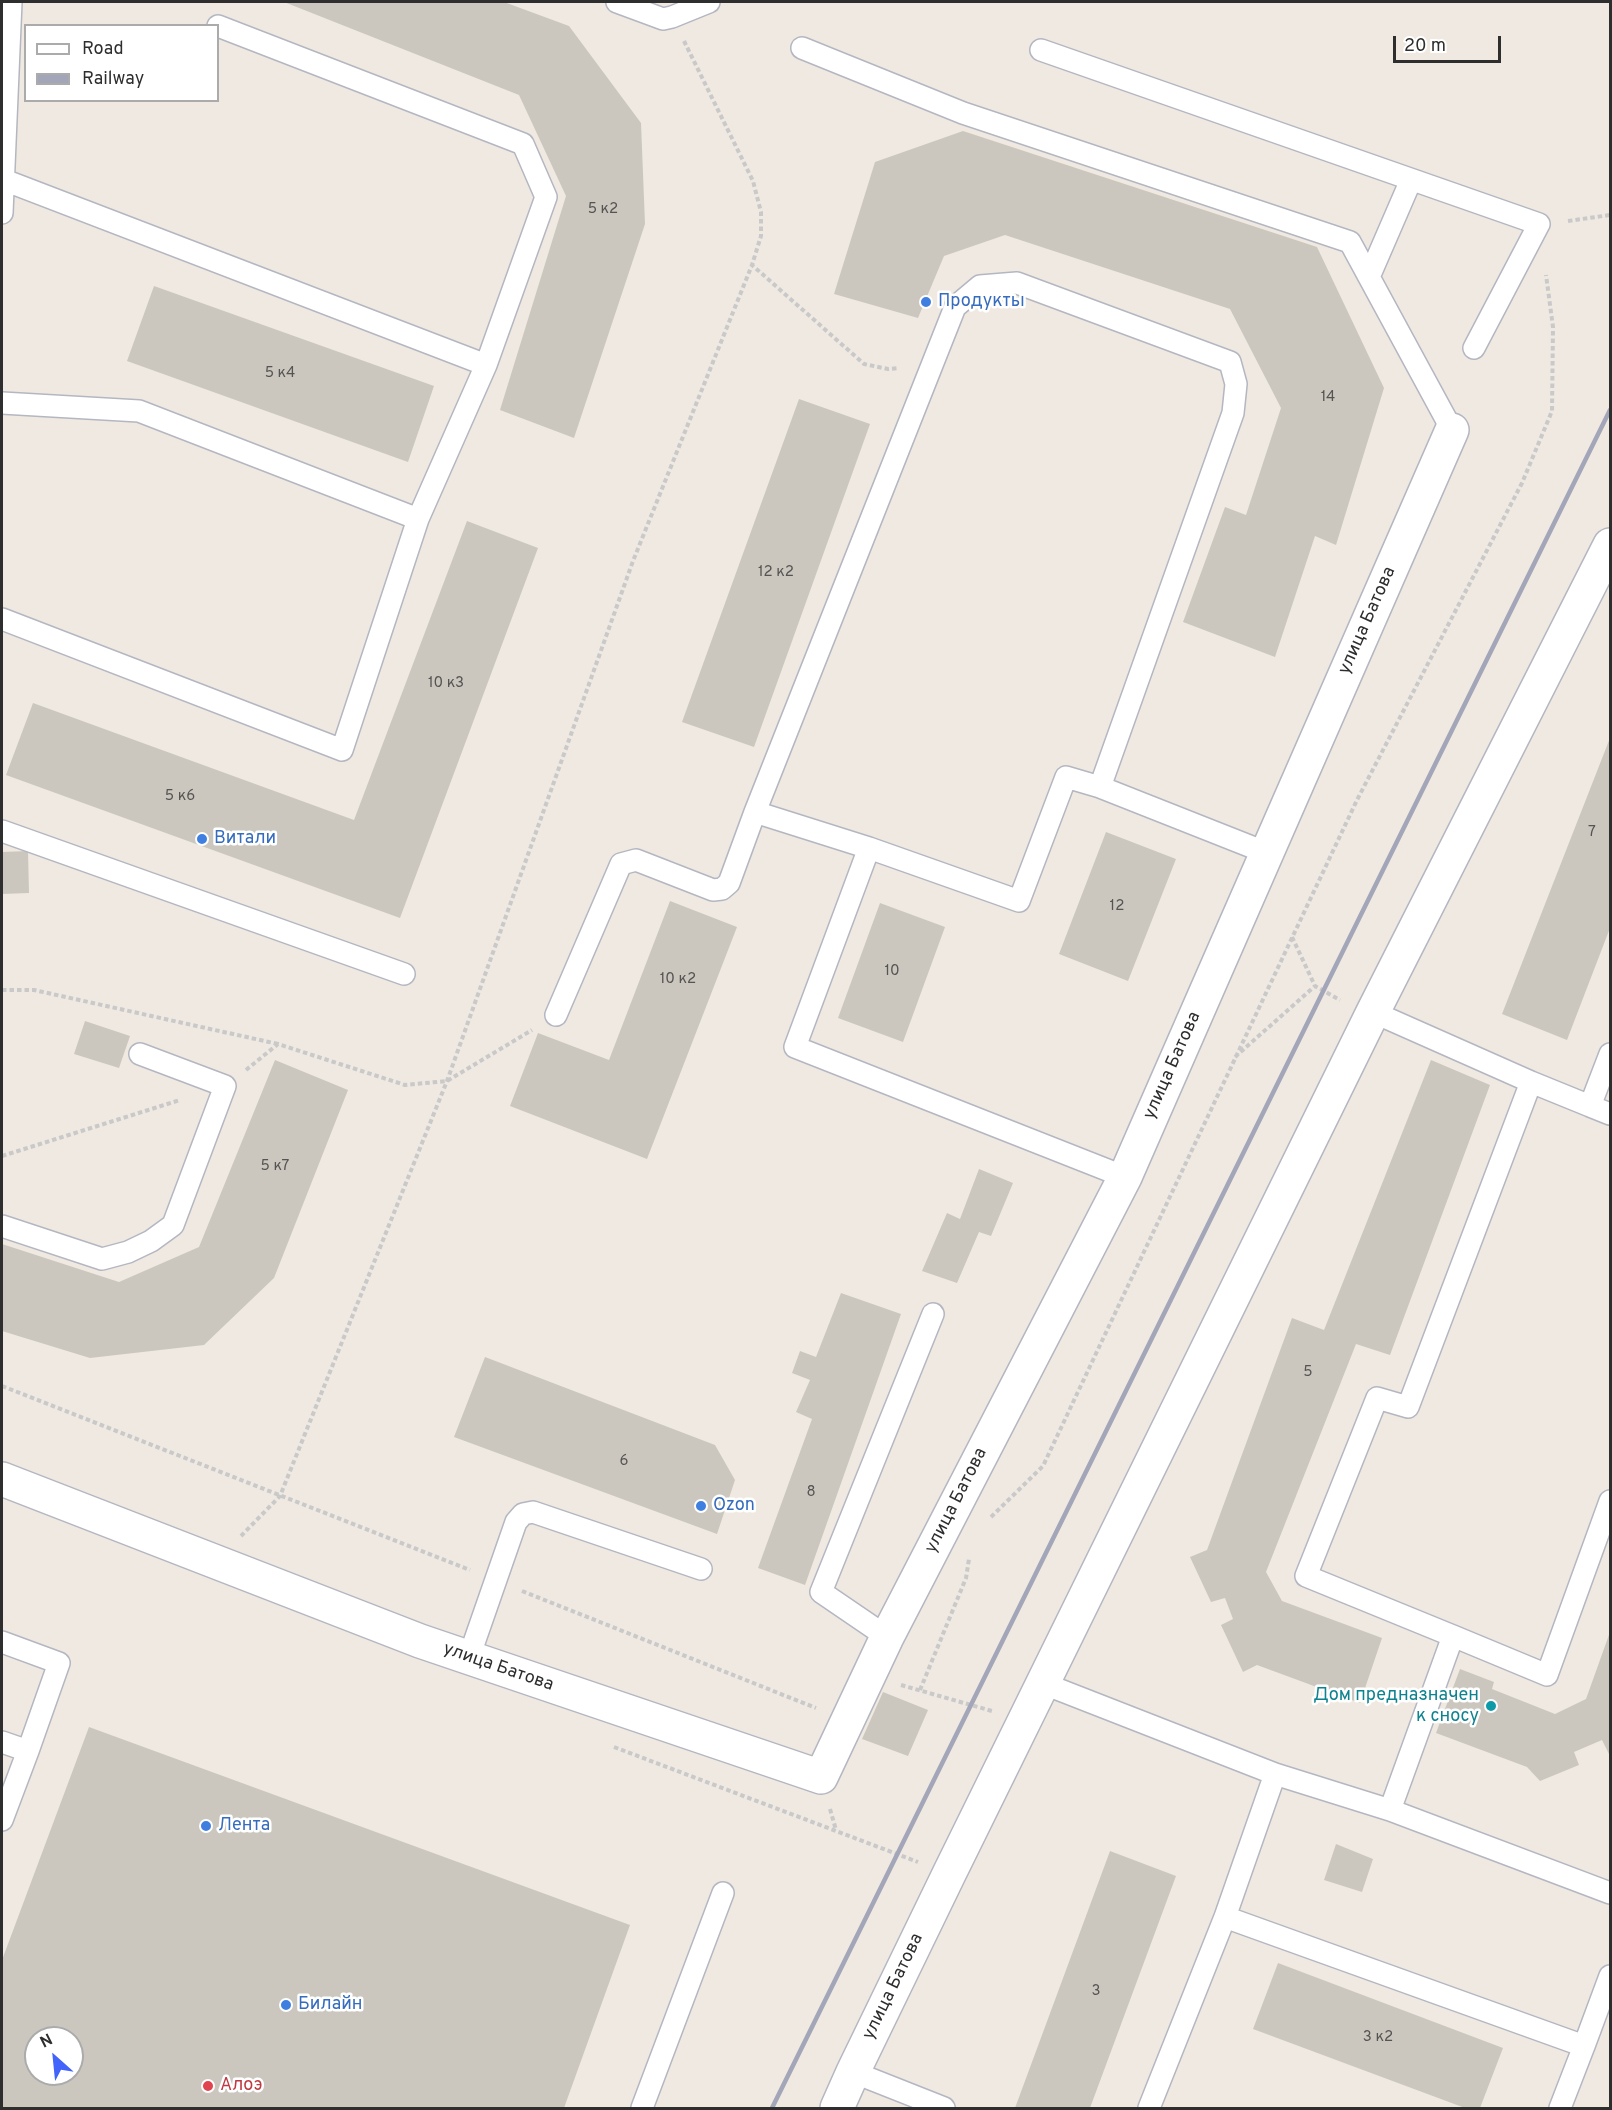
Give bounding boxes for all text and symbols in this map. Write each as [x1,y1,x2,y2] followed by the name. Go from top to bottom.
[24,24,219,102] legend
[1396,24,1504,62] scale bar
[1404,35,1446,58] text: 20 m
[82,38,124,61] text: Road
[82,68,144,91] text: Railway
[588,201,618,219] house number: 5 к2
[938,291,1025,313] place label: Продукты
[919,295,933,309] marker: Продукты
[265,365,295,383] house number: 5 к4
[1321,389,1335,407] house number: 14
[758,564,794,582] house number: 12 к2
[1335,564,1401,678] street label: улица Батова
[428,675,464,693] house number: 10 к3
[165,788,195,806] house number: 5 к6
[1588,824,1596,842] house number: 7
[214,828,276,850] place label: Витали
[195,832,209,846] marker: Витали
[1110,898,1124,916] house number: 12
[884,963,900,981] house number: 10
[660,971,696,989] house number: 10 к2
[1140,1009,1206,1123] street label: улица Батова
[261,1158,289,1176] house number: 5 к7
[1303,1364,1313,1382] house number: 5
[921,1445,993,1557] street label: улица Батова
[620,1453,628,1471] house number: 6
[806,1484,816,1502] house number: 8
[713,1495,755,1517] place label: Ozon
[694,1499,708,1513] marker: Ozon
[440,1639,556,1697] street label: улица Батова
[1313,1685,1479,1728] place label: Дом предназначен к сносу
[1484,1699,1498,1713] marker: Дом предназначен к сносу
[218,1815,270,1837] place label: Лента
[199,1819,213,1833] marker: Лента
[859,1930,929,2044] street label: улица Батова
[1091,1983,1101,2001] house number: 3
[298,1994,363,2016] place label: Билайн
[279,1998,293,2012] marker: Билайн
[24,2026,84,2086] north arrow
[1363,2029,1393,2047] house number: 3 к2
[37,2030,56,2053] text: N
[220,2075,262,2097] place label: Алоэ
[201,2079,215,2093] marker: Алоэ

